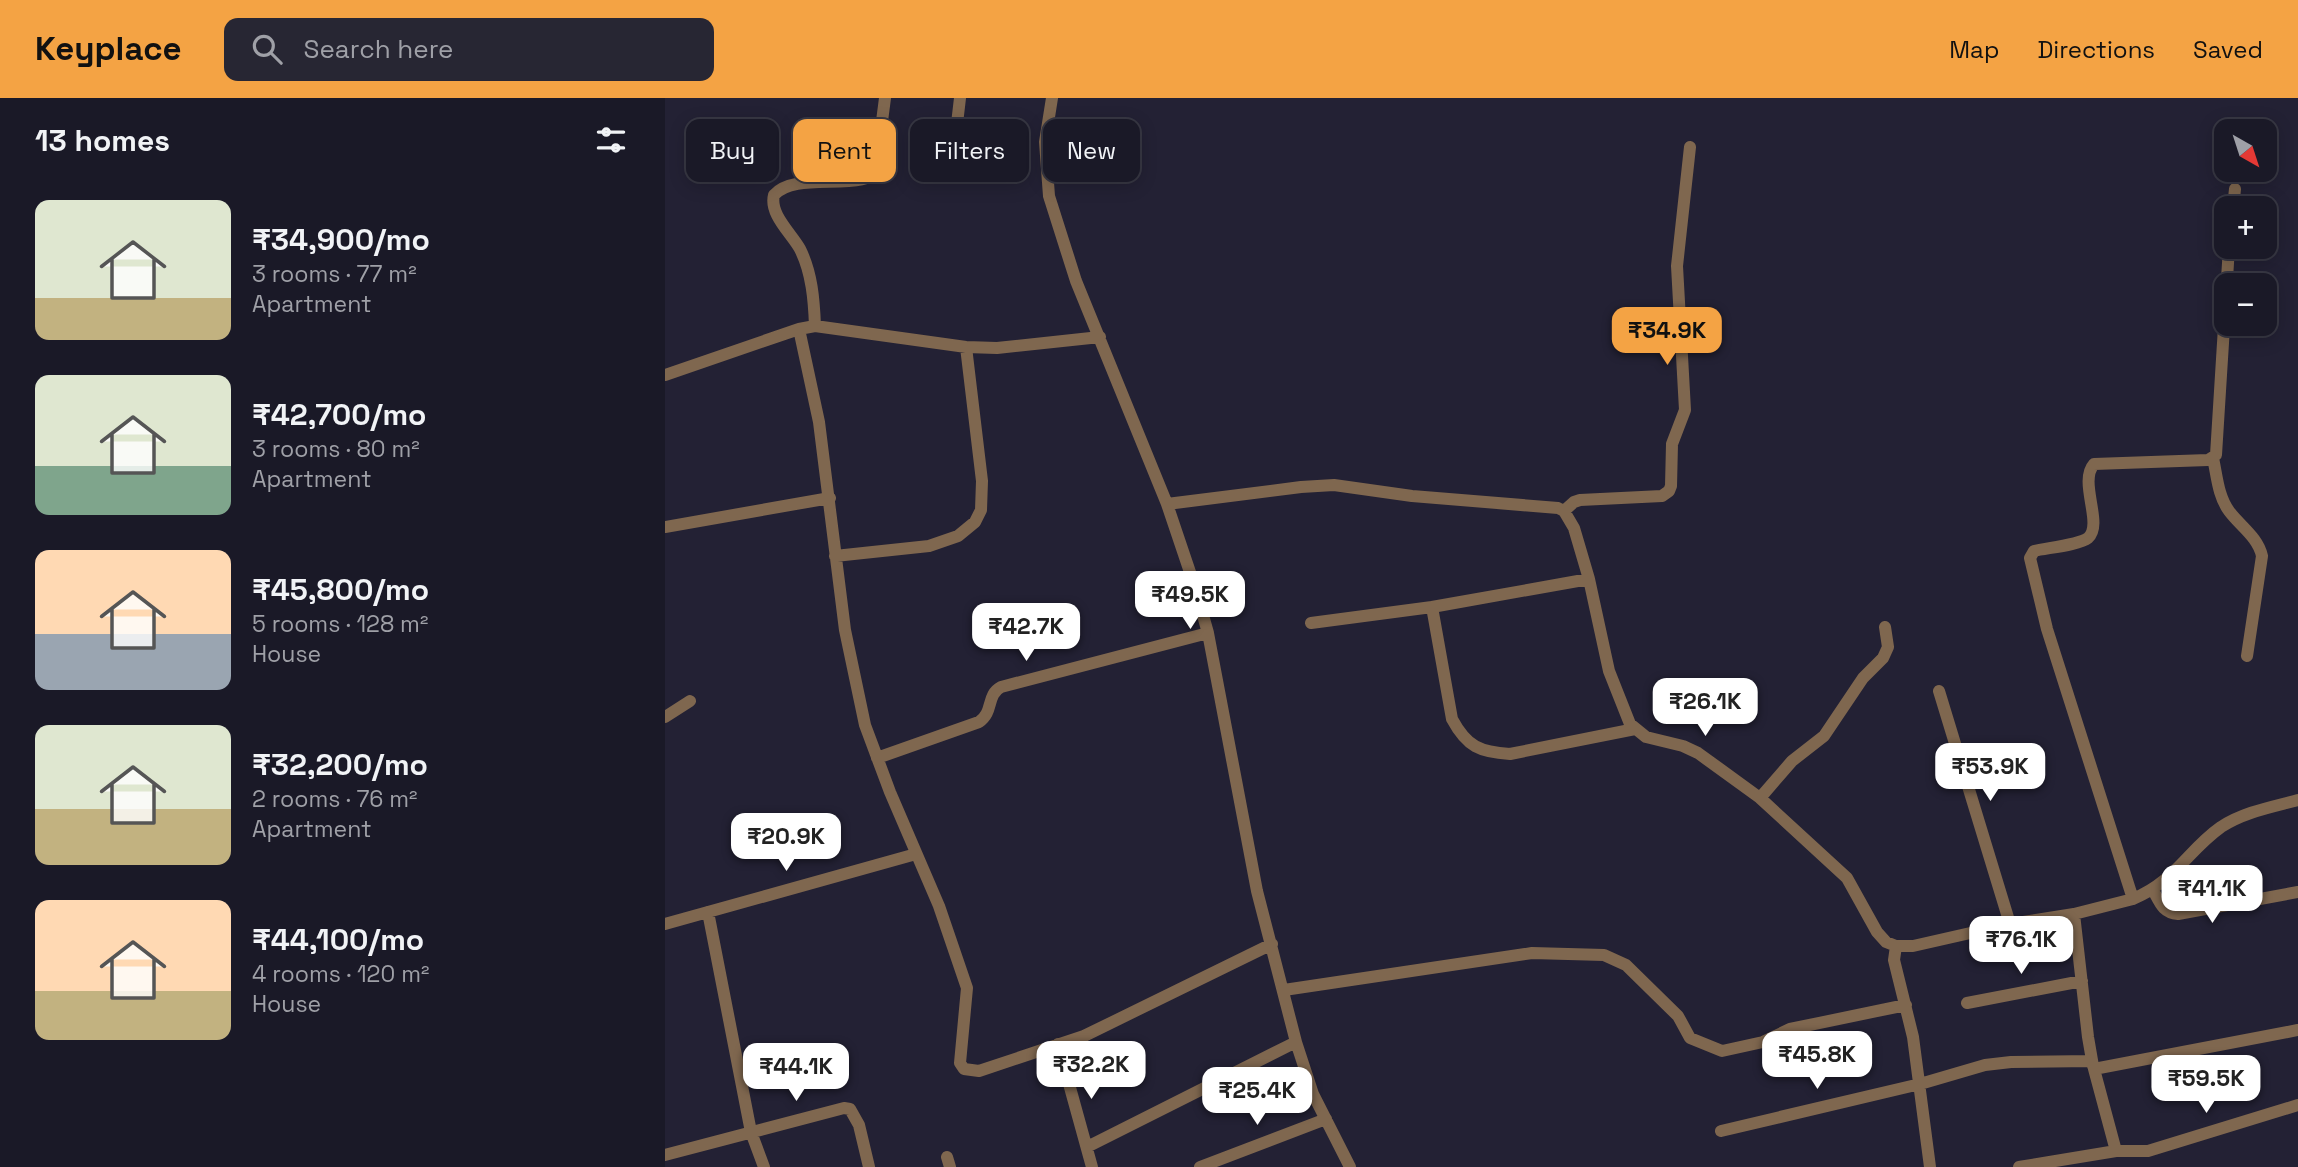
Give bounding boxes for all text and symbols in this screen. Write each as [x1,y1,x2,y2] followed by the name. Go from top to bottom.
[224,18,714,81] search box
[35,28,182,70] text: Keyplace
[248,30,286,68] icon: search
[304,32,453,66] text: Search here
[1949,34,1999,65] text: Map
[2037,34,2155,65] text: Directions
[2193,34,2263,65] text: Saved
[686,119,779,182] chip: Buy
[793,119,896,182] chip: Rent
[910,119,1029,182] chip: Filters
[1043,119,1140,182] chip: New
[2214,119,2277,182] north arrow
[2214,119,2277,336] map controls
[35,121,170,160] text: 13 homes
[592,121,630,159] icon: filters
[2214,196,2277,259] button: +
[252,220,430,259] text: ₹34,900/mo
[91,228,175,312] icon: home
[252,259,417,289] text: 3 rooms · 77 m²
[2214,273,2277,336] button: −
[252,289,372,319] text: Apartment
[1610,308,1724,367] pin: ₹34.9K
[1628,315,1706,345] text: ₹34.9K
[252,395,426,434] text: ₹42,700/mo
[91,403,175,487] icon: home
[252,434,420,464] text: 3 rooms · 80 m²
[252,464,372,494] text: Apartment
[252,570,429,609] text: ₹45,800/mo
[1133,572,1247,631] pin: ₹49.5K
[91,578,175,662] icon: home
[1151,579,1229,609] text: ₹49.5K
[969,603,1083,663] pin: ₹42.7K
[252,609,428,639] text: 5 rooms · 128 m²
[988,611,1064,641] text: ₹42.7K
[252,639,321,669] text: House
[1648,678,1762,738] pin: ₹26.1K
[1669,686,1741,716] text: ₹26.1K
[1933,744,2047,803] pin: ₹53.9K
[252,745,428,784] text: ₹32,200/mo
[1951,751,2029,781] text: ₹53.9K
[91,753,175,837] icon: home
[252,784,417,814] text: 2 rooms · 76 m²
[252,814,372,844] text: Apartment
[729,814,843,873] pin: ₹20.9K
[747,821,825,851] text: ₹20.9K
[2155,866,2269,925] pin: ₹41.1K
[2178,873,2246,903] text: ₹41.1K
[1964,916,2078,976] pin: ₹76.1K
[252,920,424,959] text: ₹44,100/mo
[1985,924,2057,954] text: ₹76.1K
[91,928,175,1012] icon: home
[252,959,429,989] text: 4 rooms · 120 m²
[252,989,321,1019] text: House
[1760,1032,1874,1091] pin: ₹45.8K
[1778,1039,1856,1069] text: ₹45.8K
[1034,1042,1148,1101] pin: ₹32.2K
[739,1044,853,1103] pin: ₹44.1K
[1053,1049,1129,1079] text: ₹32.2K
[759,1051,833,1081] text: ₹44.1K
[2149,1056,2263,1115] pin: ₹59.5K
[2167,1063,2245,1093] text: ₹59.5K
[1200,1068,1314,1127] pin: ₹25.4K
[1218,1075,1296,1105] text: ₹25.4K

